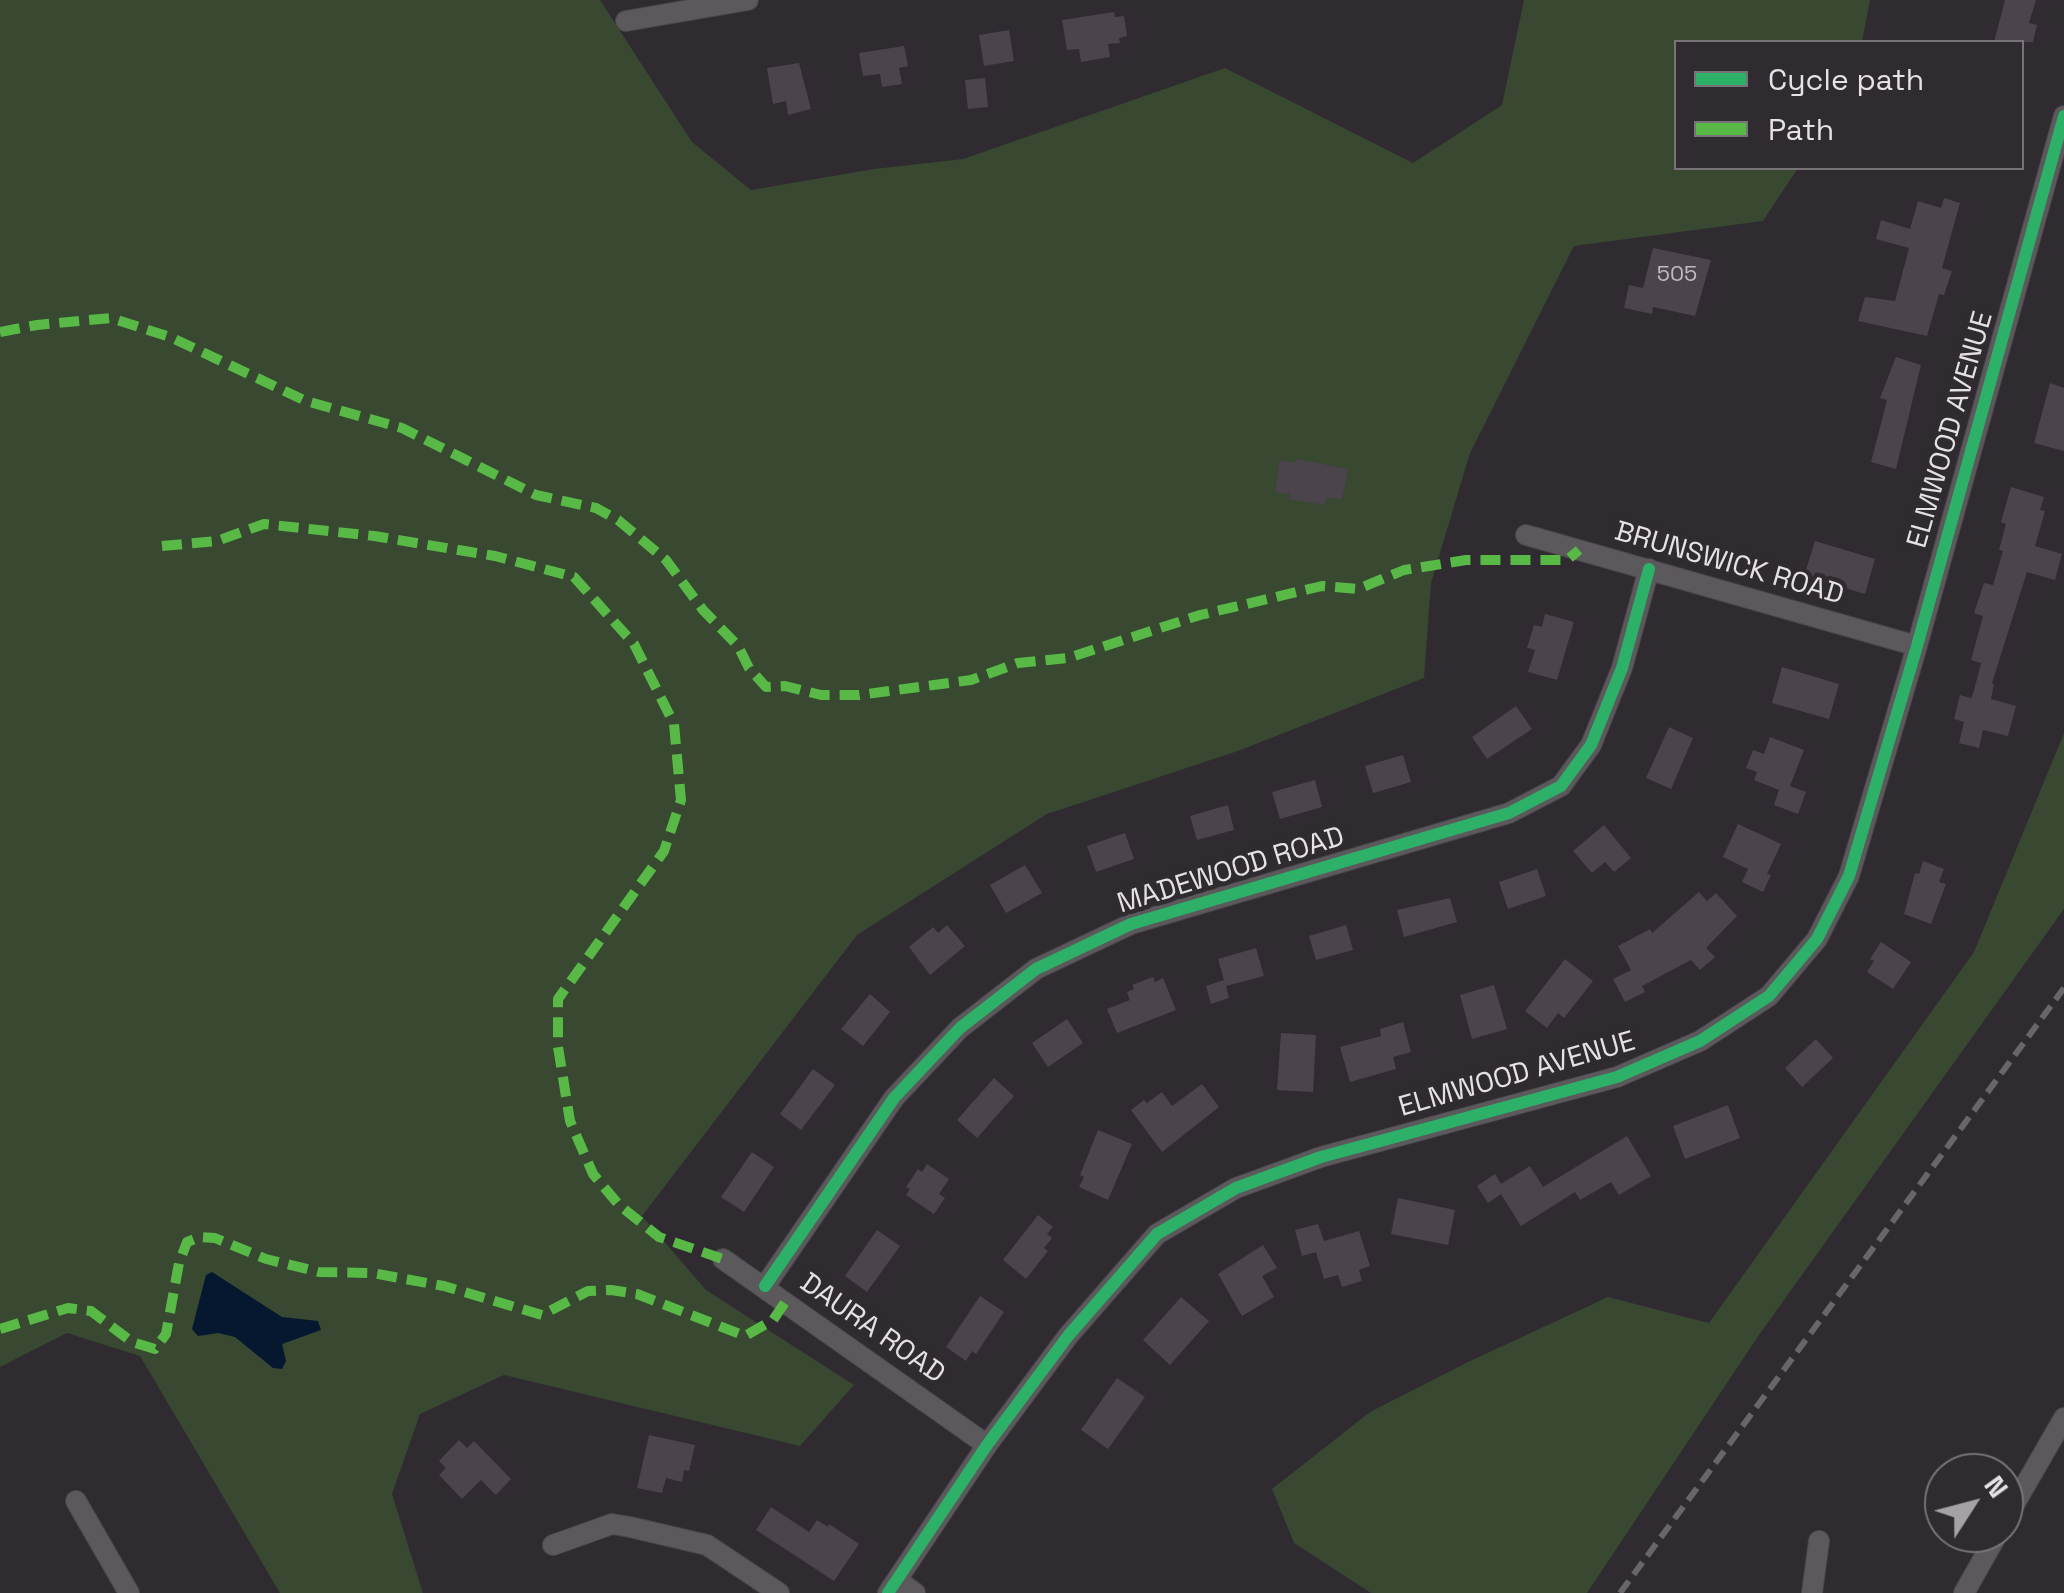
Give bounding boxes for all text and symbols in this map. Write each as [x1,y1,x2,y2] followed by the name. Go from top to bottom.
[1674,40,2024,170] legend
[1768,60,1924,99] text: Cycle path
[1768,110,1834,149] text: Path
[1657,262,1697,288] house number: 505
[1901,308,2001,552] street label: ELMWOOD AVENUE
[1611,515,1847,613] street label: BRUNSWICK ROAD
[1114,821,1348,921] street label: MADEWOOD ROAD
[1395,1025,1639,1125] street label: ELMWOOD AVENUE
[793,1267,951,1391] street label: DAURA ROAD
[1924,1453,2024,1553] north arrow
[1977,1468,2017,1505] text: N

